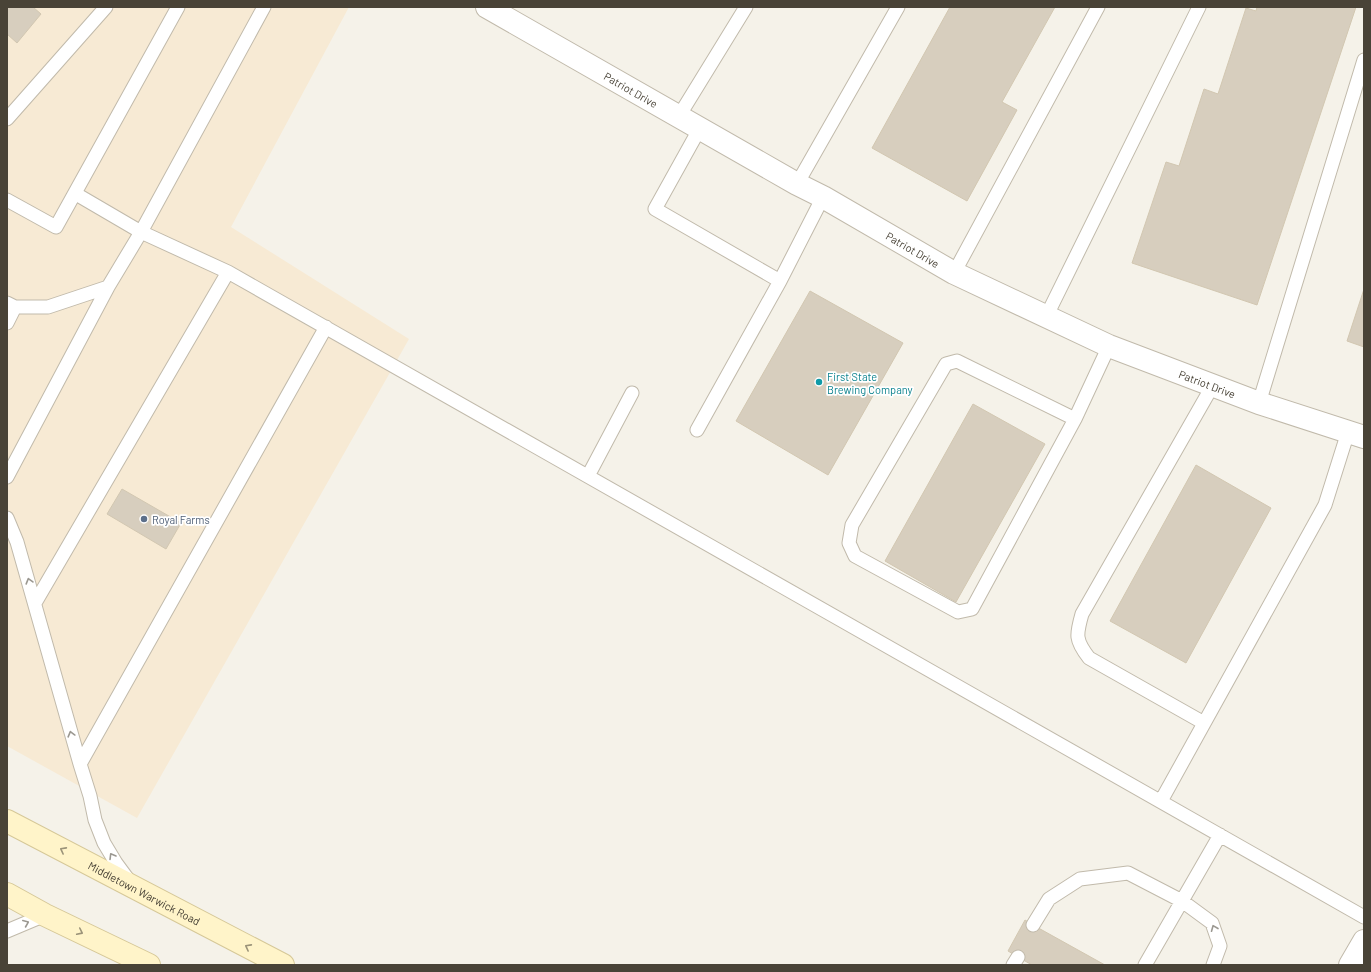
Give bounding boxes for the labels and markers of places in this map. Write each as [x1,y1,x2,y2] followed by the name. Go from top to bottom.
[827,370,913,396] place label: First State Brewing Company
[814,377,824,387] marker: First State Brewing Company
[152,513,210,526] place label: Royal Farms
[139,514,149,524] marker: Royal Farms

